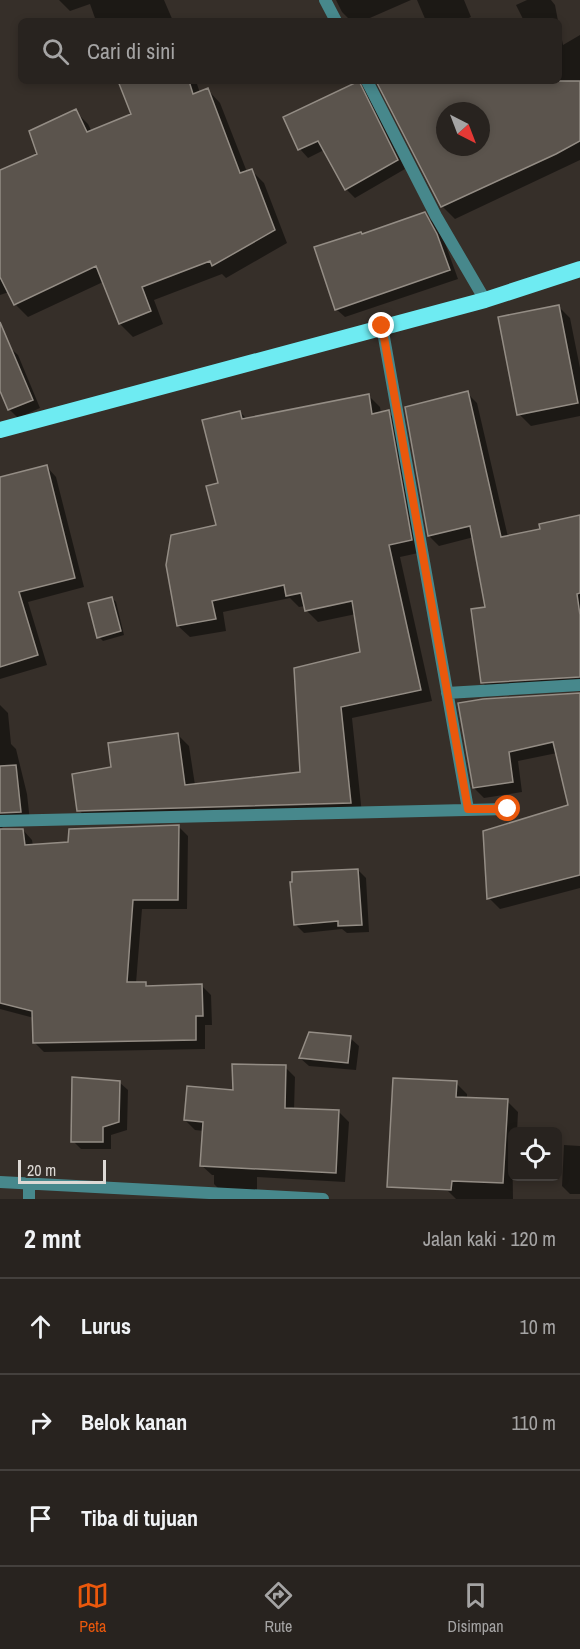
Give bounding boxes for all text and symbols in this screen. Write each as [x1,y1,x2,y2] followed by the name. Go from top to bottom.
[18,18,562,84] search box
[39,35,72,68] icon: search
[87,36,175,66] text: Cari di sini
[436,102,490,156] north arrow
[368,312,394,338] route end
[494,795,520,821] route start
[508,1127,562,1181] map controls
[508,1127,562,1181] button: locate
[18,1157,106,1184] scale bar
[27,1159,56,1181] text: 20 m
[24,1221,81,1256] text: 2 mnt
[423,1225,556,1252] text: Jalan kaki · 120 m
[24,1310,57,1343] icon: ahead
[81,1311,131,1341] text: Lurus
[520,1313,556,1340] text: 10 m
[24,1406,57,1439] icon: right
[81,1407,187,1437] text: Belok kanan
[512,1409,556,1436] text: 110 m
[24,1502,57,1535] icon: arrive
[81,1503,198,1533] text: Tiba di tujuan
[76,1579,109,1637] tab: Peta
[262,1579,295,1637] tab: Rute
[448,1579,504,1637] tab: Disimpan

